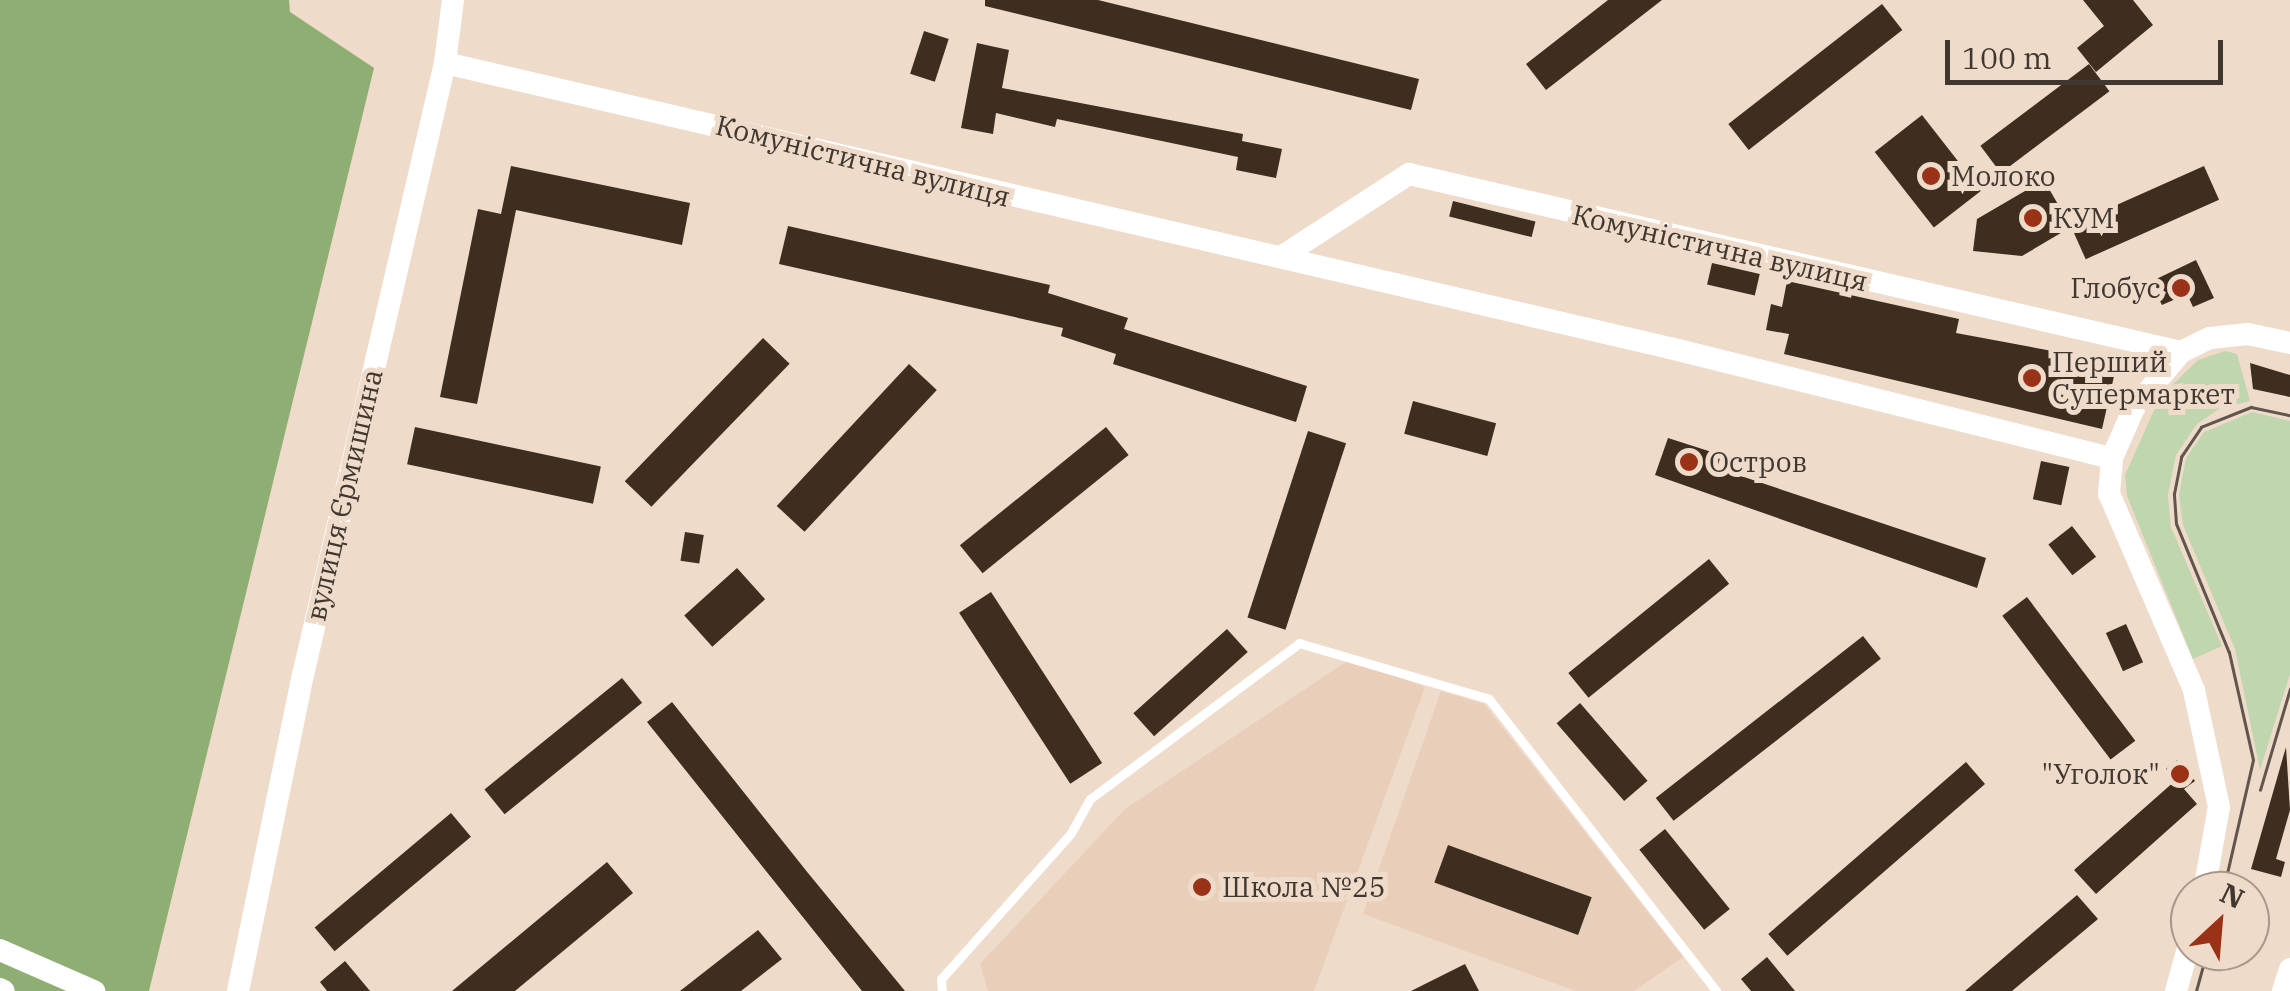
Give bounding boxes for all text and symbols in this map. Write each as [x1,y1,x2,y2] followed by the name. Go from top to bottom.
[1950,20,2228,82] scale bar
[1962,38,2052,77] text: 100 m
[712,108,1014,214] street label: Комуністична вулиця
[1951,159,2056,193] place label: Молоко
[1920,165,1942,187] marker: Молоко
[1569,198,1871,298] street label: Комуністична вулиця
[2053,201,2115,235] place label: КУМ
[2022,207,2044,229] marker: КУМ
[2070,271,2161,305] place label: Глобус
[2170,277,2192,299] marker: Глобус
[2052,345,2235,411] place label: Перший Супермаркет
[299,366,389,624] street label: вулиця Єрмишина
[2021,367,2043,389] marker: Перший Супермаркет
[1709,445,1807,479] place label: Остров
[1678,451,1700,473] marker: Остров
[2041,757,2160,791] place label: "Уголок"
[2169,763,2191,785] marker: "Уголок"
[1222,870,1386,904] place label: Школа №25
[2170,871,2270,971] north arrow
[2214,874,2251,917] text: N
[1191,876,1213,898] marker: Школа №25

